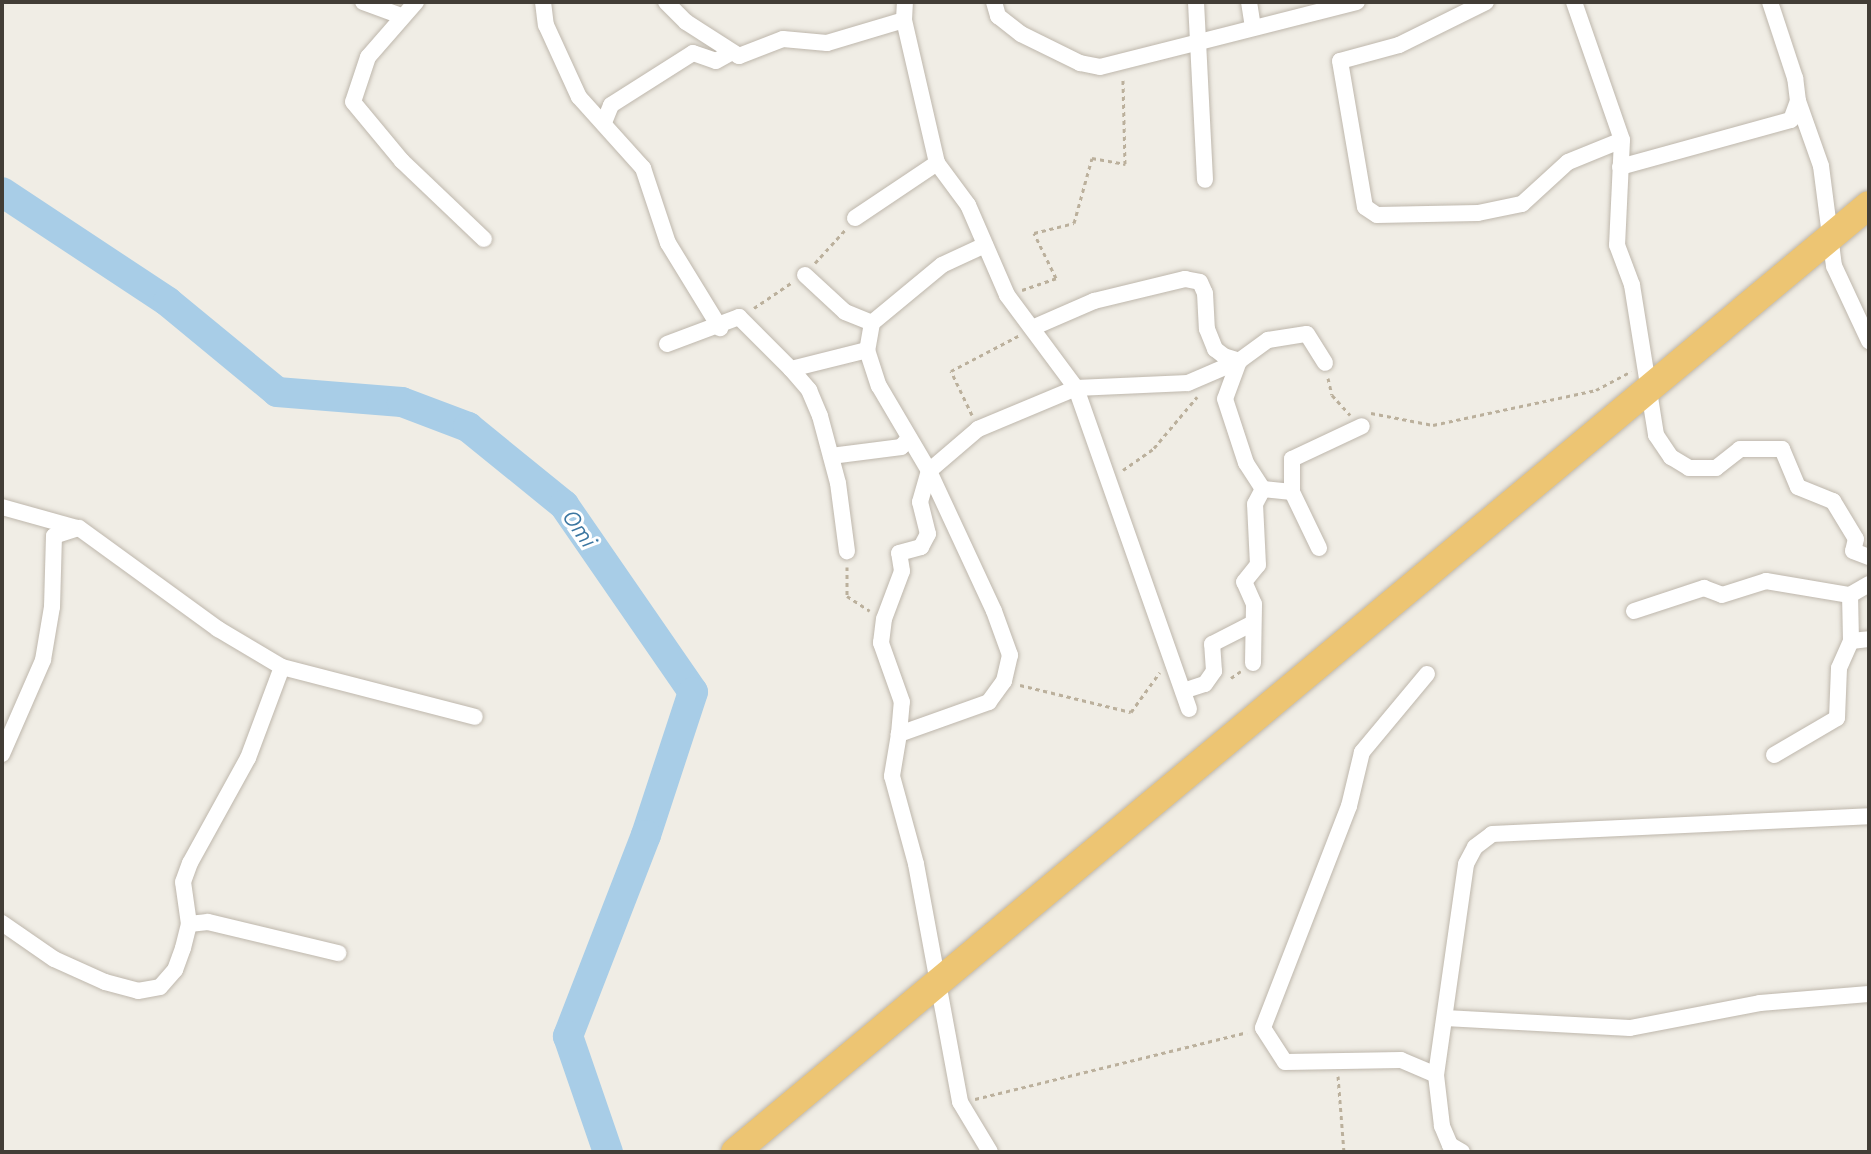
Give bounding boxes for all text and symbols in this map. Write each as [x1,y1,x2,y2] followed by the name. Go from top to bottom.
[558,504,602,552] water label: Omi

